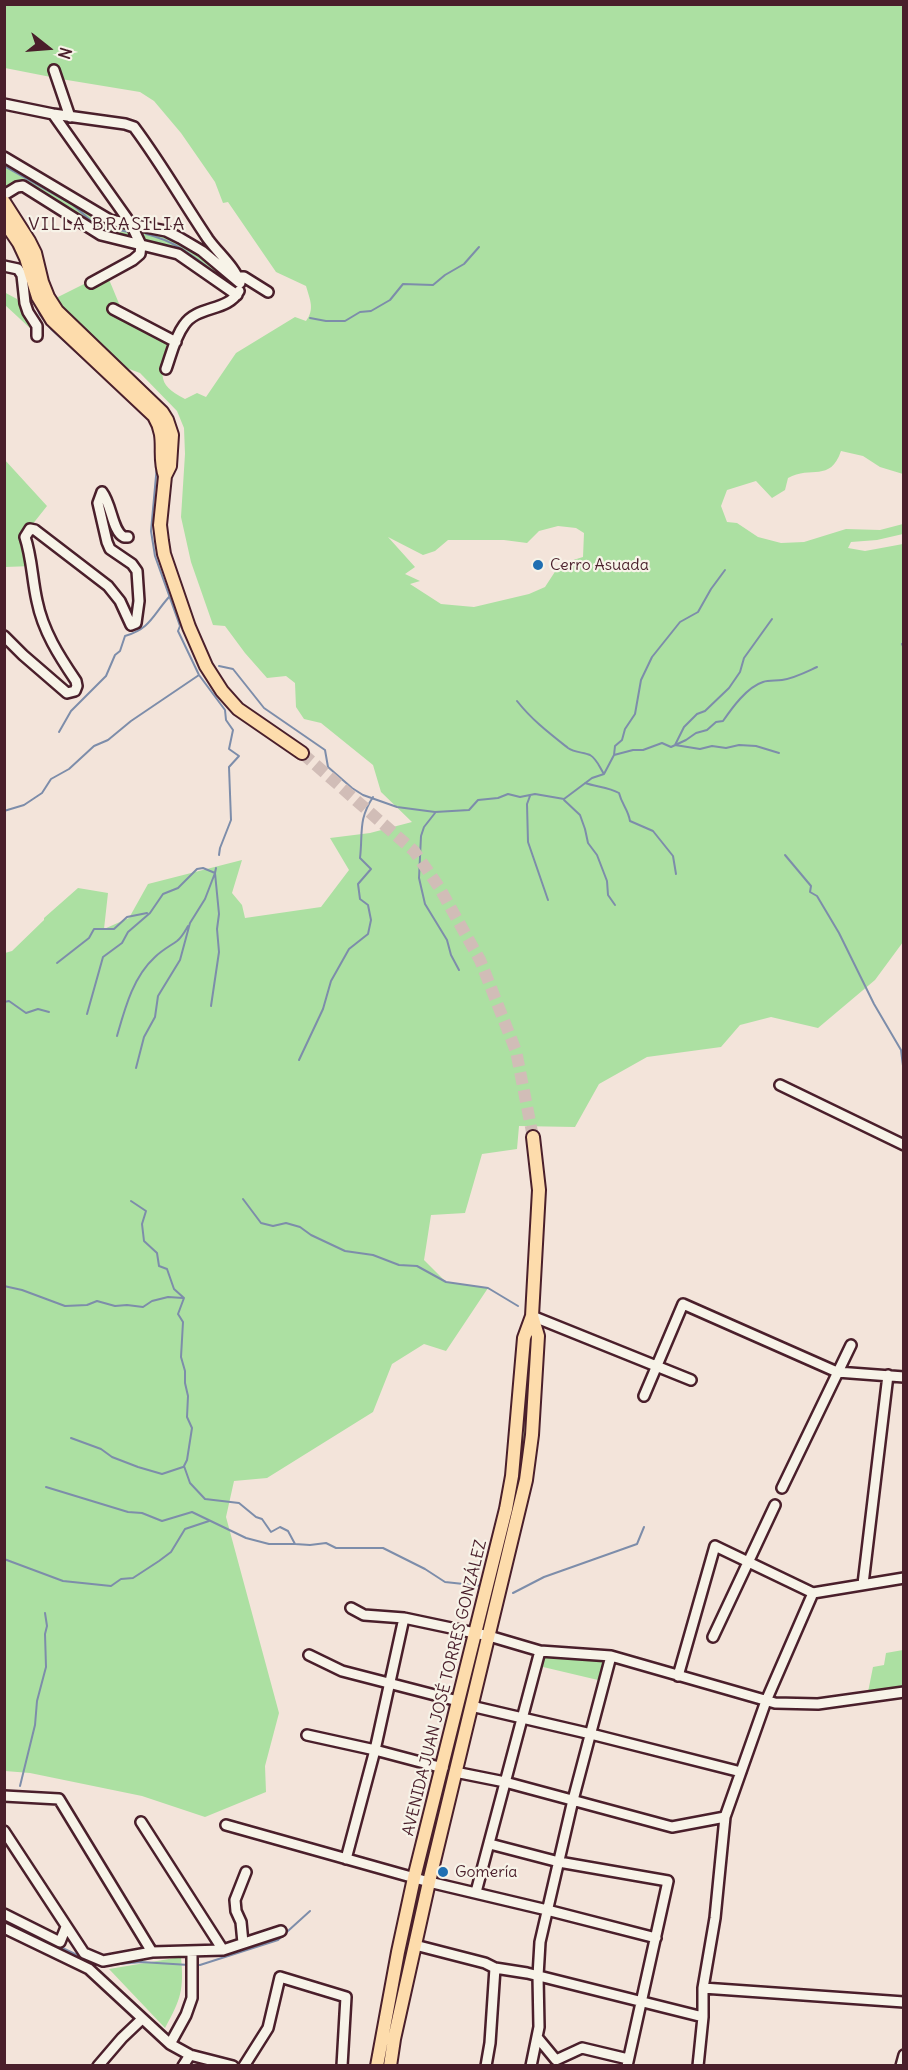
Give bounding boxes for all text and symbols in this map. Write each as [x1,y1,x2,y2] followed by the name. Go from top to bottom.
[18,18,78,78] north arrow
[54,45,76,61] text: N
[28,214,186,236] district label: VILLA BRASILIA
[550,555,649,575] place label: Cerro Asuada
[531,558,545,572] marker: Cerro Asuada
[399,1538,491,1838] street label: AVENIDA JUAN JOSÉ TORRES GONZÁLEZ
[455,1862,517,1882] place label: Gomería
[436,1865,450,1879] marker: Gomería

